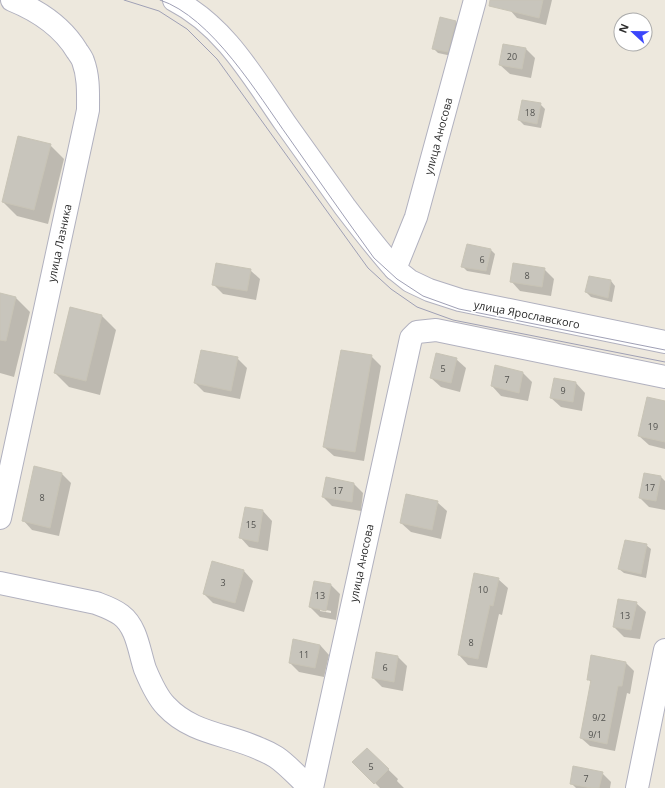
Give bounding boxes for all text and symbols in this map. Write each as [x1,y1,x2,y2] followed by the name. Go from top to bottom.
[613,12,653,52] north arrow
[615,21,632,35] text: N
[507,50,517,63] house number: 20
[420,96,456,176] street label: улица Аносова
[525,106,535,119] house number: 18
[43,203,75,283] street label: улица Лазника
[479,253,485,266] house number: 6
[524,269,530,282] house number: 8
[473,296,582,332] street label: улица Ярославского
[440,362,446,375] house number: 5
[504,373,510,386] house number: 7
[560,384,566,397] house number: 9
[648,420,658,433] house number: 19
[645,481,655,494] house number: 17
[333,484,343,497] house number: 17
[39,491,45,504] house number: 8
[246,518,256,531] house number: 15
[345,523,377,603] street label: улица Аносова
[220,576,226,589] house number: 3
[478,583,488,596] house number: 10
[315,589,325,602] house number: 13
[620,609,630,622] house number: 13
[468,636,474,649] house number: 8
[299,648,309,661] house number: 11
[382,661,388,674] house number: 6
[592,711,606,724] house number: 9/2
[588,728,602,741] house number: 9/1
[368,760,374,773] house number: 5
[583,772,589,785] house number: 7

